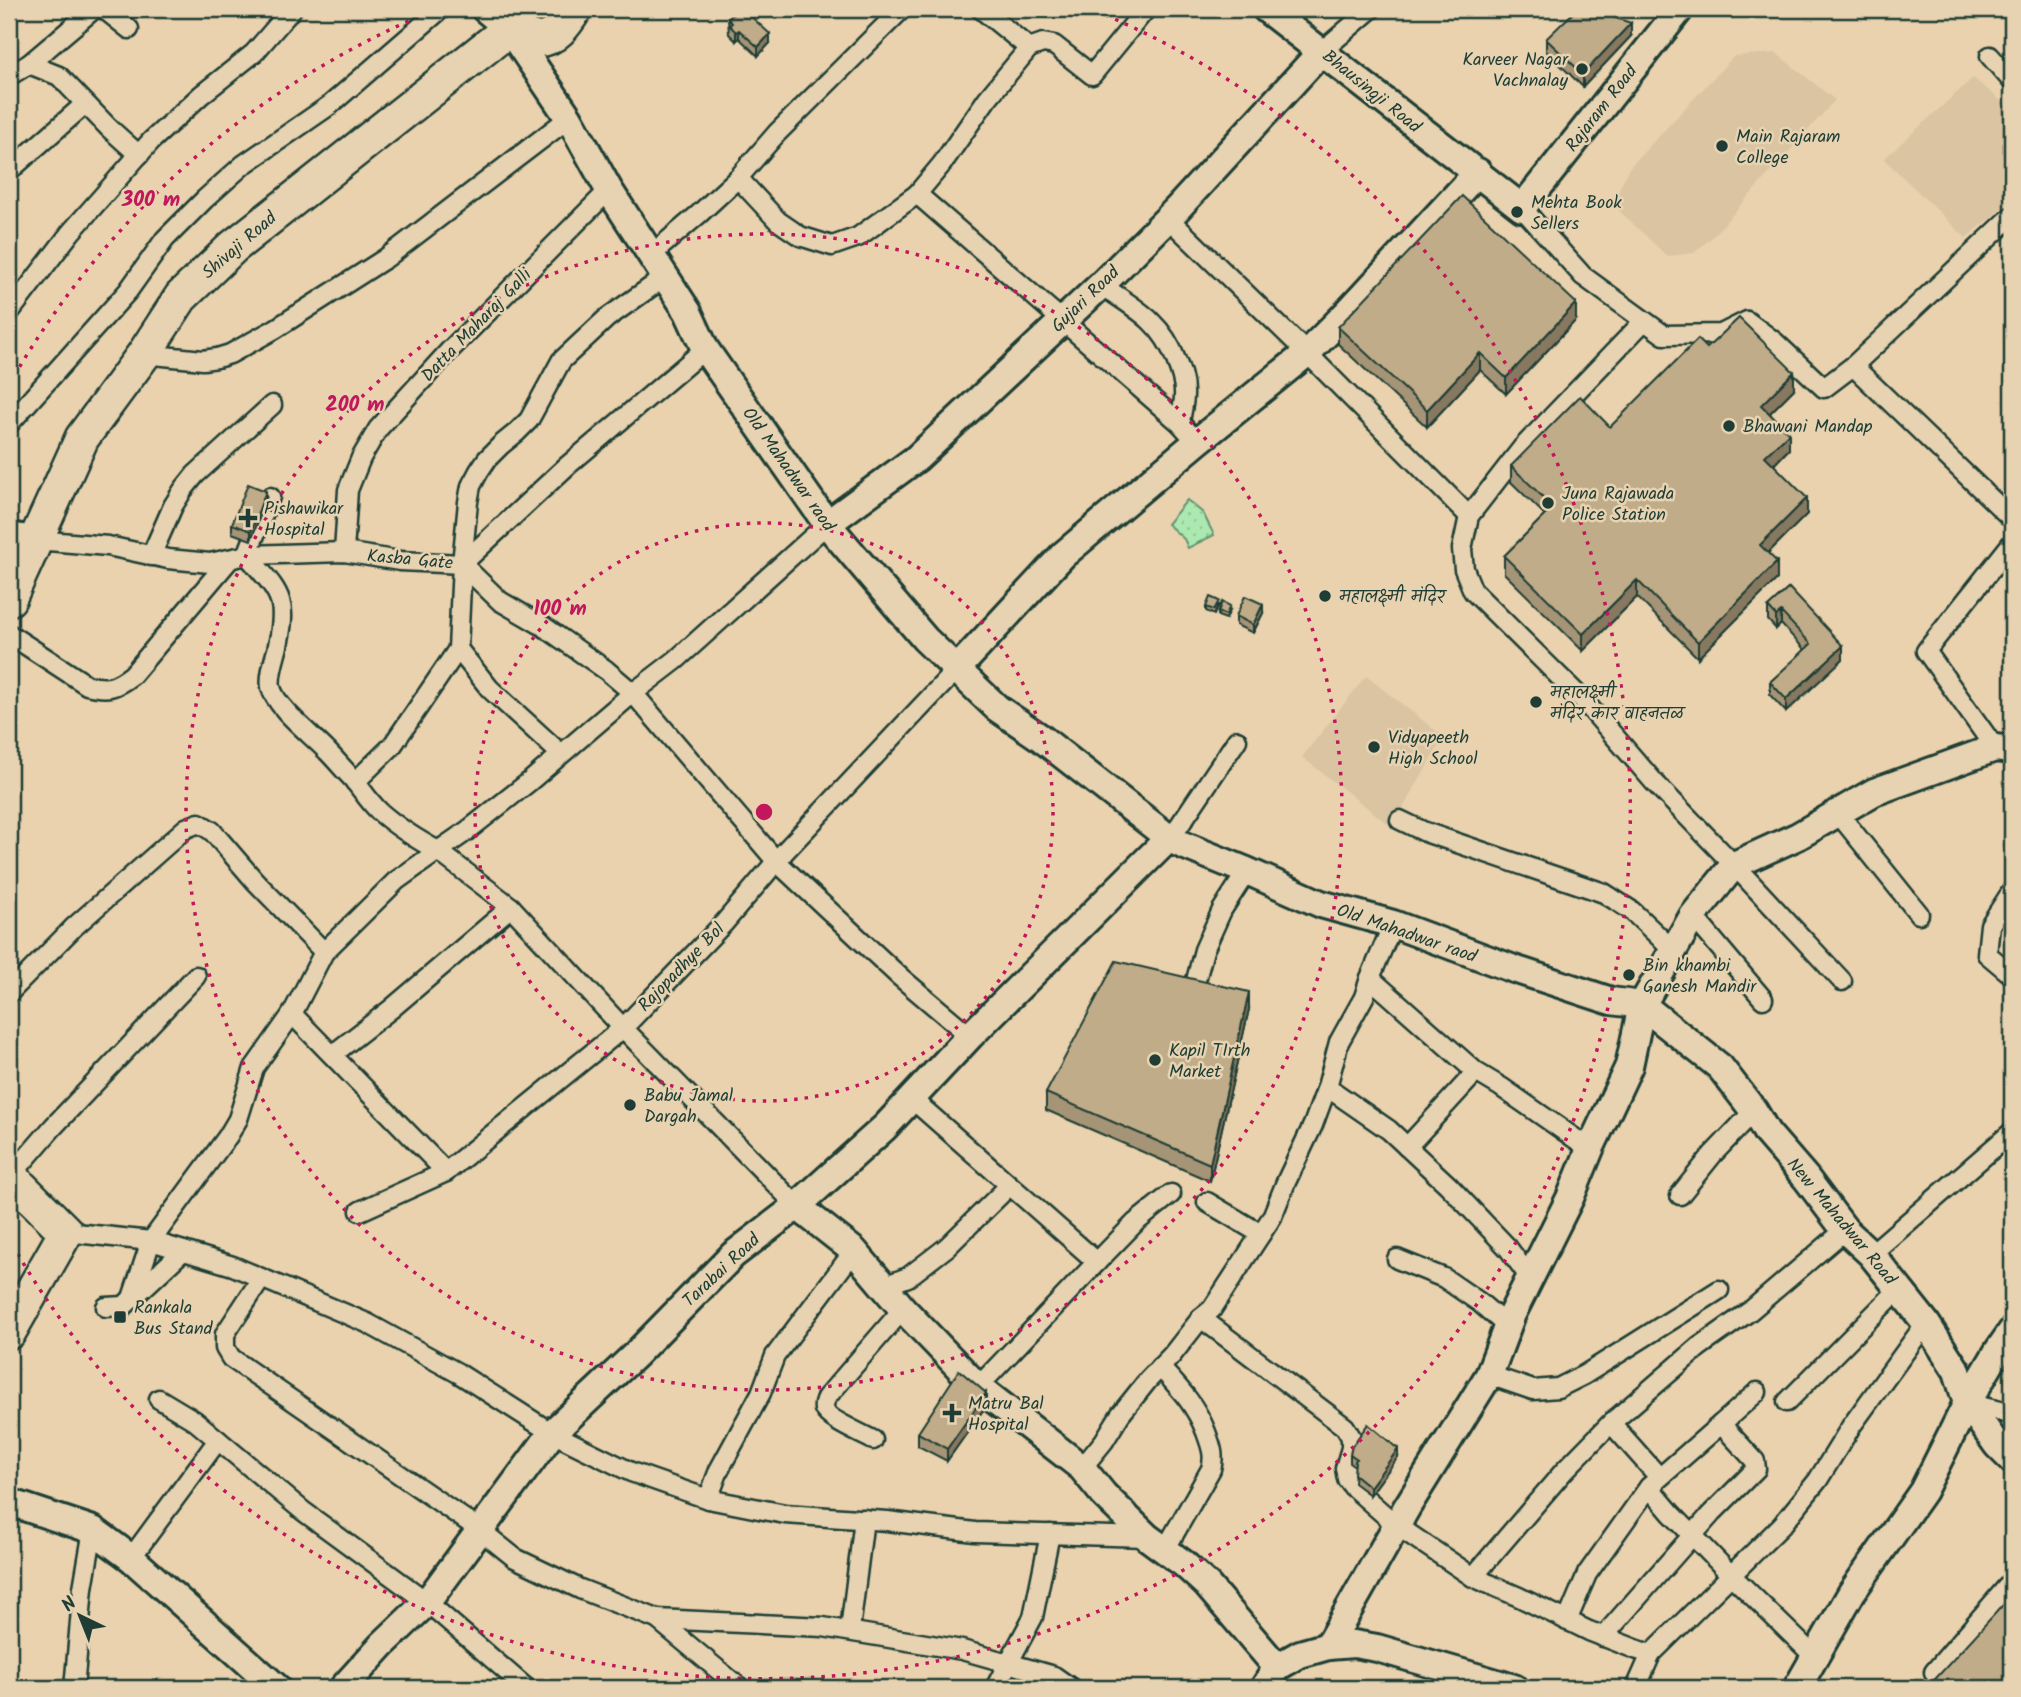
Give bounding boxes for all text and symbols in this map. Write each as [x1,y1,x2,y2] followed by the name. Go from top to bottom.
[1315,43,1428,142] street label: Bhausingji Road
[1462,46,1569,96] place label: Karveer Nagar Vachnalay
[1559,58,1646,159] street label: Rajaram Road
[1574,61,1590,77] marker: Karveer Nagar Vachnalay
[1736,123,1840,173] place label: Main Rajaram College
[1714,138,1730,154] marker: Main Rajaram College
[121,184,180,217] text: 300 m
[1531,189,1622,239] place label: Mehta Book Sellers
[196,204,285,287] street label: Shivaji Road
[1509,204,1525,220] marker: Mehta Book Sellers
[1045,259,1128,340] street label: Gujari Road
[415,262,540,390] street label: Datta Maharaj Galli
[325,389,385,422] text: 200 m
[734,401,842,539] street label: Old Mahadwar raod
[1743,413,1873,442] place label: Bhawani Mandap
[1721,418,1737,434] marker: Bhawani Mandap
[1562,480,1674,530] place label: Juna Rajawada Police Station
[264,495,344,545] place label: Pishawikar Hospital
[1540,495,1556,511] marker: Juna Rajawada Police Station
[238,508,258,528] marker: Pishawikar Hospital
[366,542,454,579] street label: Kasba Gate
[1339,583,1448,612] place label: महालक्ष्मी मंदिर
[1317,588,1333,604] marker: महालक्ष्मी मंदिर
[533,593,587,626] text: 100 m
[1550,679,1687,729] place label: महालक्ष्मी मंदिर कार वाहनतळ
[1528,694,1544,710] marker: महालक्ष्मी मंदिर कार वाहनतळ
[1388,724,1478,774] place label: Vidyapeeth High School
[1366,739,1382,755] marker: Vidyapeeth High School
[752,800,776,824] centre of rings
[1332,897,1482,972] street label: Old Mahadwar raod
[632,916,733,1020] street label: Rajopadhye Bol
[1643,952,1757,1002] place label: Bin khambi Ganesh Mandir
[1621,967,1637,983] marker: Bin khambi Ganesh Mandir
[1169,1037,1250,1087] place label: Kapil TIrth Market
[1147,1052,1163,1068] marker: Kapil TIrth Market
[644,1082,734,1132] place label: Babu Jamal Dargah
[622,1097,638,1113] marker: Babu Jamal Dargah
[1779,1152,1904,1293] street label: New Mahadwar Road
[676,1226,768,1315] street label: Tarabai Road
[134,1294,214,1344] place label: Rankala Bus Stand
[112,1309,128,1325] marker: Rankala Bus Stand
[968,1390,1044,1440] place label: Matru Bal Hospital
[942,1403,962,1423] marker: Matru Bal Hospital
[46,1582,116,1652] north arrow
[55,1590,84,1620] text: N

